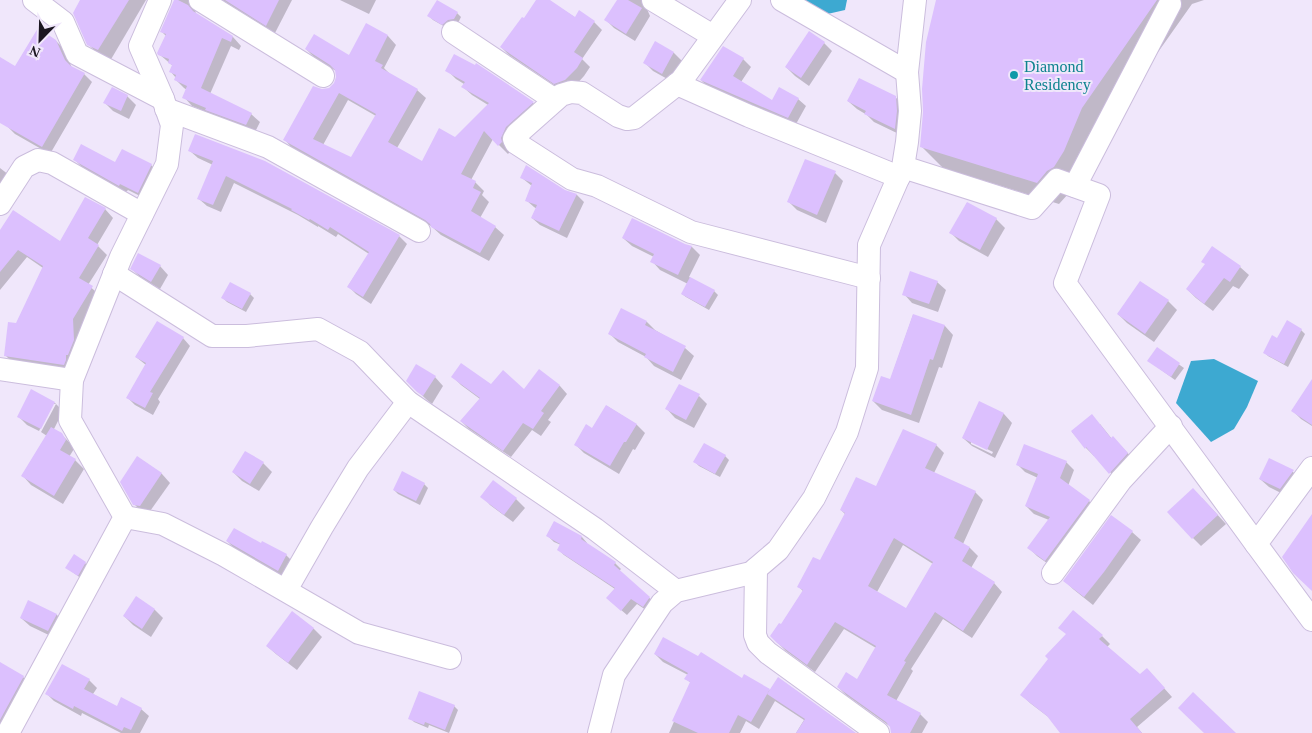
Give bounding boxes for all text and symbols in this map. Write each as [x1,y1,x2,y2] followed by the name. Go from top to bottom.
[15,15,65,65] north arrow
[28,43,43,60] text: N
[1024,58,1091,94] place label: Diamond Residency
[1008,69,1020,81] marker: Diamond Residency

